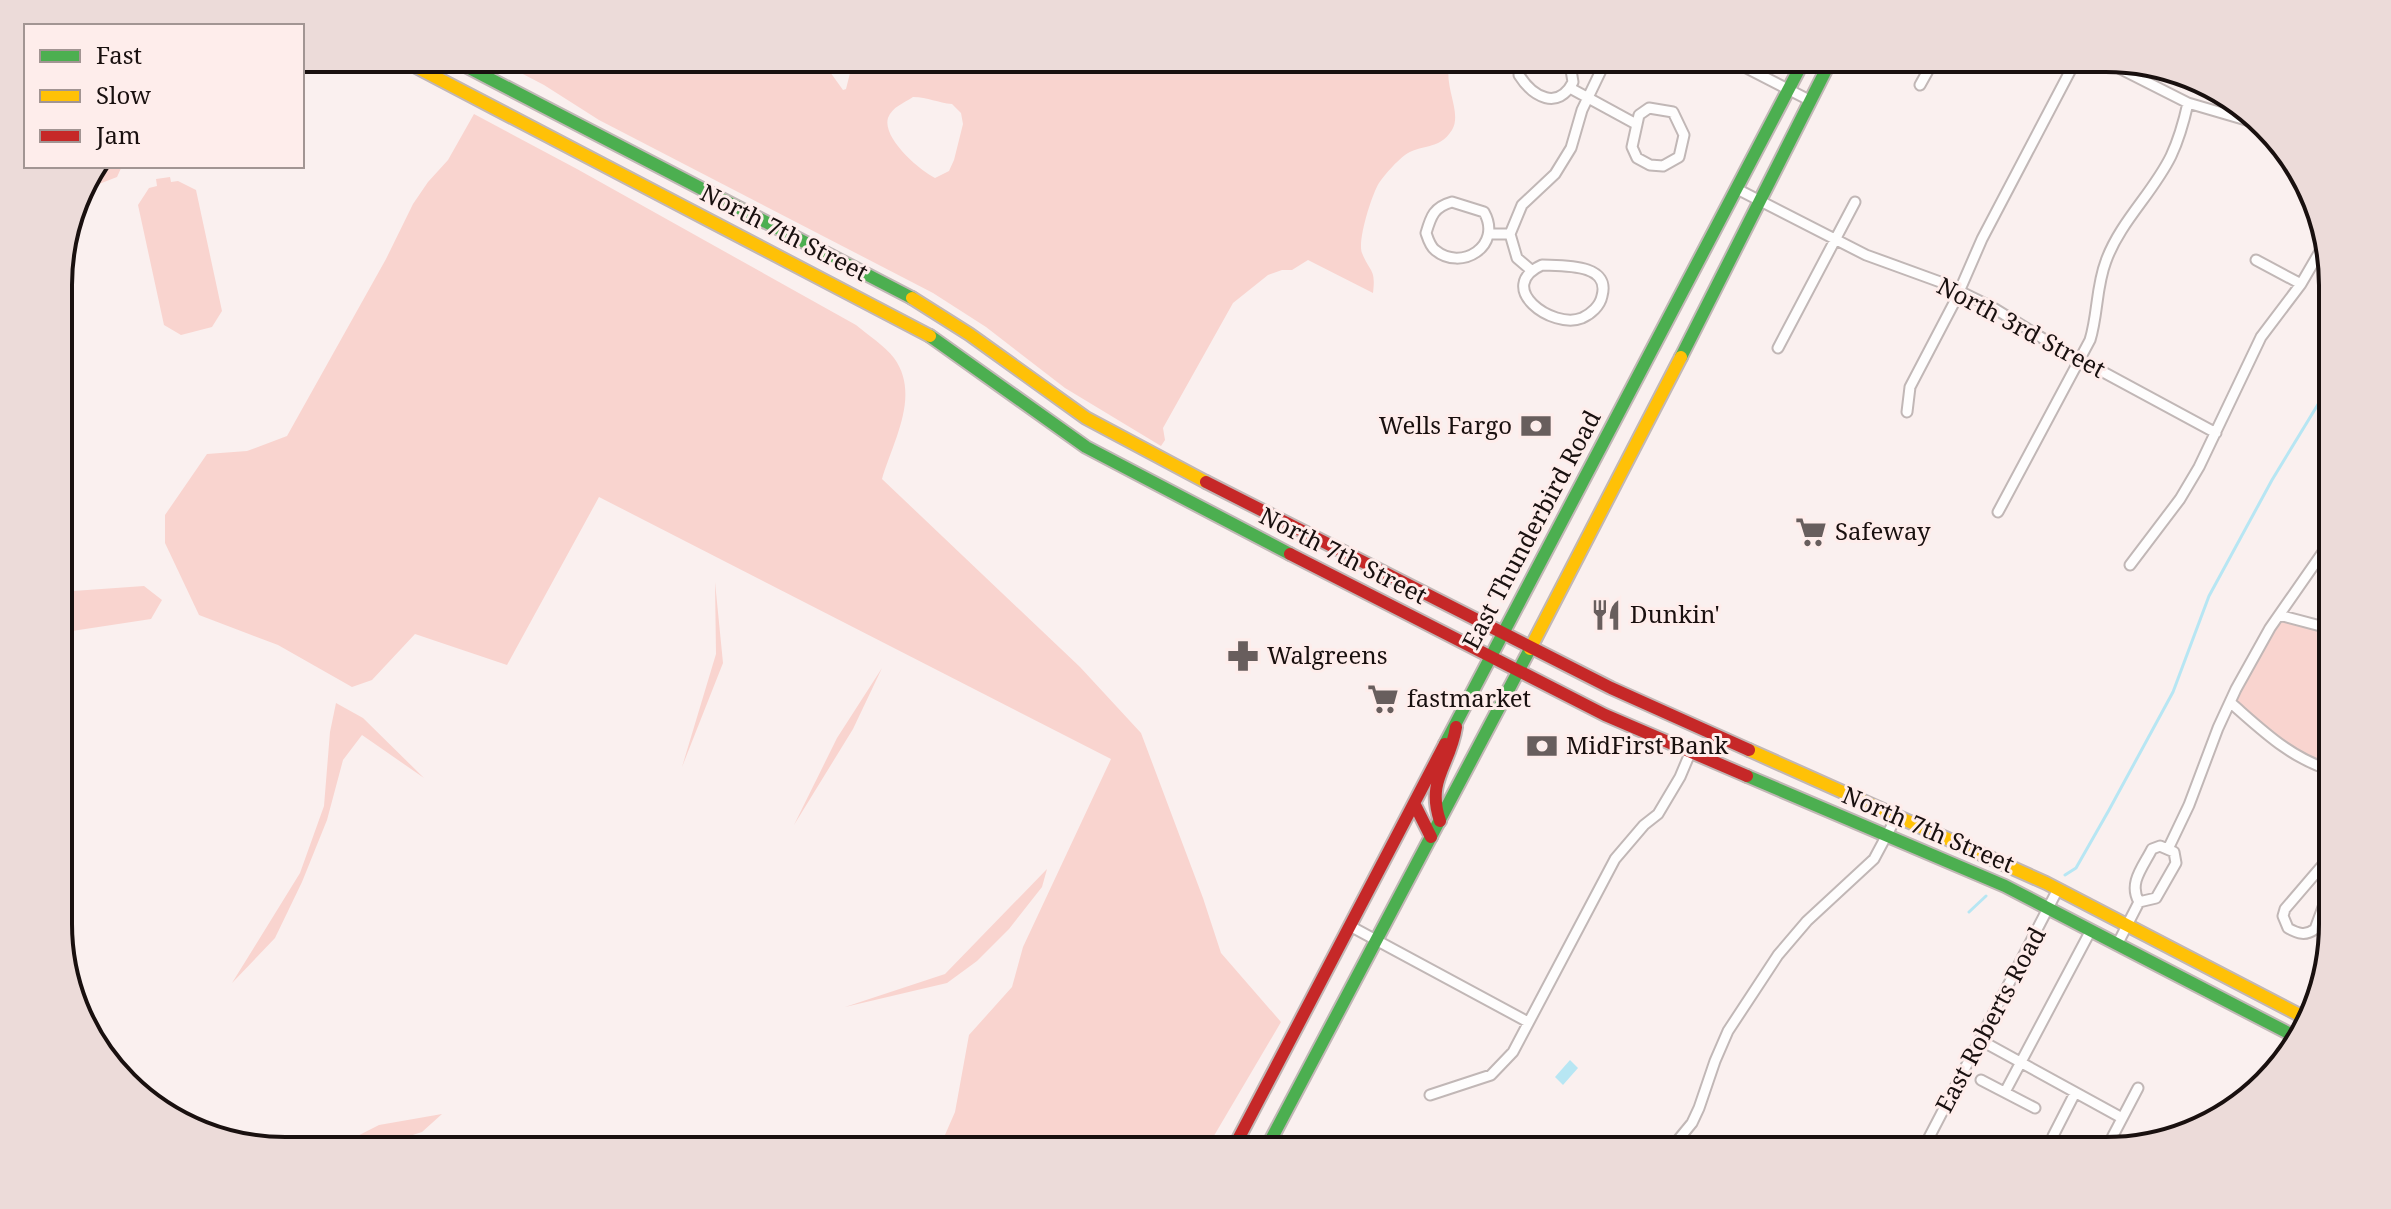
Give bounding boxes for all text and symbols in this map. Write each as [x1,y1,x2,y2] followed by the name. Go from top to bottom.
[24,24,304,168] legend
[96,38,142,71] text: Fast
[96,78,151,111] text: Slow
[95,118,141,151] text: Jam
[695,175,874,288] street label: North 7th Street
[1932,268,2112,385] street label: North 3rd Street
[1454,404,1608,655] street label: East Thunderbird Road
[1379,408,1512,441] place label: Wells Fargo
[1519,409,1553,443] bank icon: Wells Fargo
[1254,498,1433,611] street label: North 7th Street
[1835,514,1931,547] place label: Safeway
[1794,515,1828,549] supermarket icon: Safeway
[1630,597,1720,630] place label: Dunkin'
[1589,598,1623,632] restaurant icon: Dunkin'
[1267,638,1388,671] place label: Walgreens
[1226,639,1260,673] pharmacy icon: Walgreens
[1407,681,1531,714] place label: fastmarket
[1366,682,1400,716] supermarket icon: fastmarket
[1566,728,1729,761] place label: MidFirst Bank
[1525,729,1559,763] bank icon: MidFirst Bank
[1838,778,2020,880] street label: North 7th Street
[1927,920,2053,1118] street label: East Roberts Road

